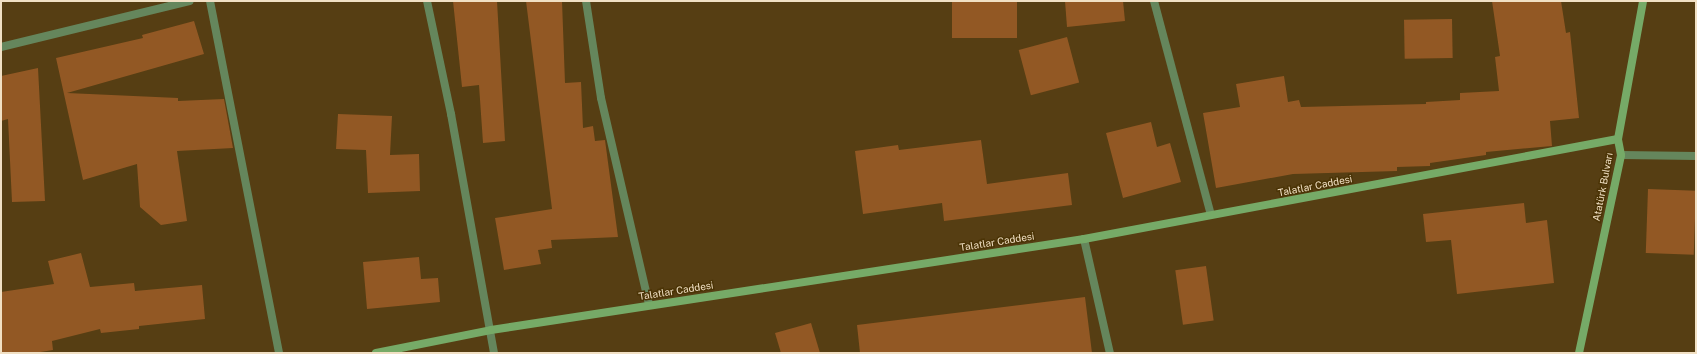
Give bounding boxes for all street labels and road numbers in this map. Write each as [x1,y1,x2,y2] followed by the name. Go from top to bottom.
[1590,152,1616,222] street label: Atatürk Bulvarı
[1277,173,1353,199] street label: Talatlar Caddesi
[959,230,1035,254] street label: Talatlar Caddesi
[638,279,714,303] street label: Talatlar Caddesi

